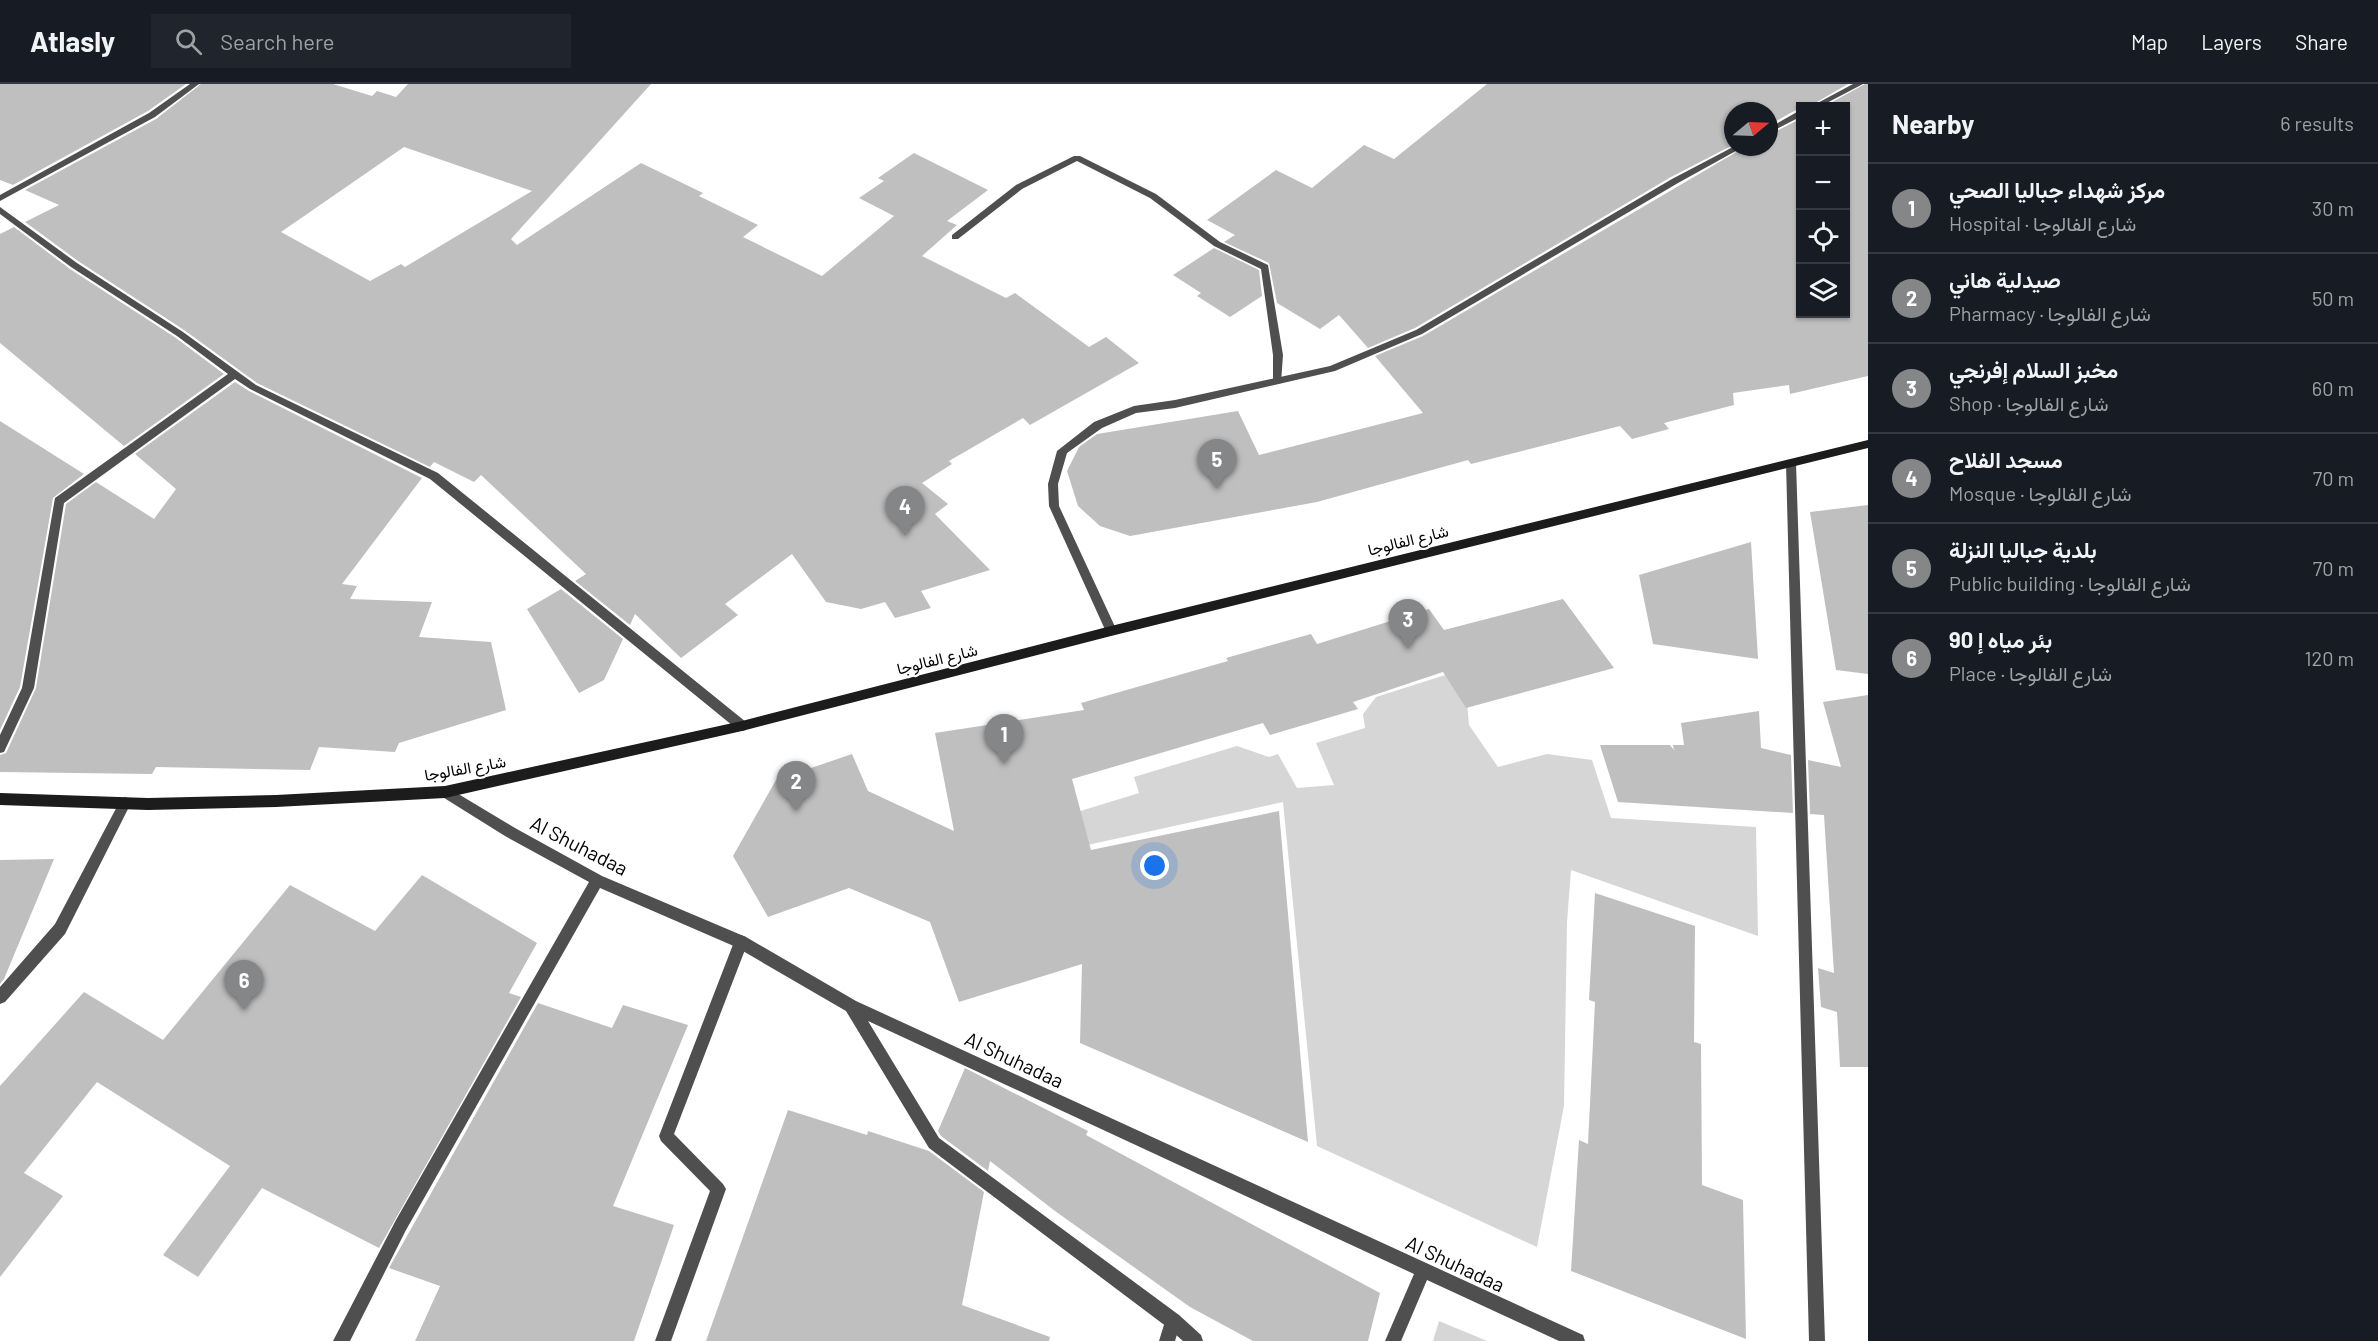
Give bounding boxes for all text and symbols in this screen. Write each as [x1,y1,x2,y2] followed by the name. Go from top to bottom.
[151,14,571,68] search box
[30,24,115,58] text: Atlasly
[172,25,205,58] icon: search
[220,28,335,54] text: Search here
[2131,29,2168,54] text: Map
[2201,29,2262,54] text: Layers
[2295,29,2348,54] text: Share
[1724,102,1778,156] north arrow
[1796,102,1850,318] map controls
[1796,102,1850,156] button: +
[1892,108,1974,139] text: Nearby
[2280,111,2354,135] text: 6 results
[1796,156,1850,210] button: −
[1949,176,2165,202] text: مركز شهداء جباليا الصحي
[1908,196,1915,220] text: 1
[2312,196,2354,220] text: 30 m
[1796,210,1850,264] button: locate
[1949,211,2136,235] text: Hospital · شارع الفالوجا
[1796,264,1850,318] button: layers
[1949,266,2061,292] text: صيدلية هاني
[1906,286,1917,310] text: 2
[2312,286,2354,310] text: 50 m
[1949,301,2151,325] text: Pharmacy · شارع الفالوجا
[1949,356,2118,382] text: مخبز السلام إفرنجي
[1906,376,1917,400] text: 3
[2312,376,2354,400] text: 60 m
[1949,391,2109,415] text: Shop · شارع الفالوجا
[1198,440,1236,489] pin: 5
[1949,446,2063,472] text: مسجد الفلاح
[1905,466,1918,490] text: 4
[2313,466,2354,490] text: 70 m
[1949,481,2132,505] text: Mosque · شارع الفالوجا
[886,486,924,536] pin: 4
[1366,520,1451,562] street label: شارع الفالوجا
[1949,536,2097,562] text: بلدية جباليا النزلة
[1906,556,1917,580] text: 5
[2313,556,2354,580] text: 70 m
[1949,571,2191,595] text: Public building · شارع الفالوجا
[1388,600,1428,649] pin: 3
[1949,626,2052,652] text: بئر مياه إ 90
[895,639,980,681] street label: شارع الفالوجا
[1906,646,1917,670] text: 6
[2304,646,2354,670] text: 120 m
[1949,661,2112,685] text: Place · شارع الفالوجا
[984,714,1024,764] pin: 1
[423,751,508,787] street label: شارع الفالوجا
[776,762,816,811] pin: 2
[527,810,632,880] street label: Al Shuhadaa
[1140,851,1169,880] your location
[224,960,264,1010] pin: 6
[961,1026,1068,1092] street label: Al Shuhadaa
[1402,1230,1509,1296] street label: Al Shuhadaa

